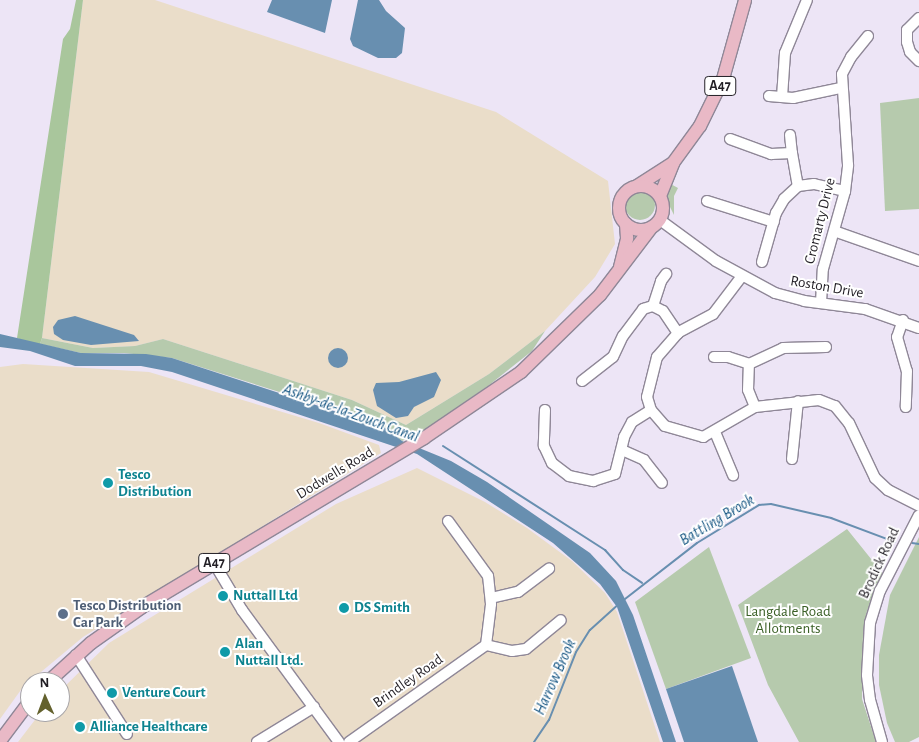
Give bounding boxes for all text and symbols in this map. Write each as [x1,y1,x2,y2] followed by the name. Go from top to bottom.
[704,74,736,98] road number: A47
[801,176,839,266] street label: Cromarty Drive
[789,272,865,302] street label: Roston Drive
[280,379,422,447] water label: Ashby-de-la-Zouch Canal
[293,443,377,503] street label: Dodwells Road
[118,465,192,500] place label: Tesco Distribution
[102,477,114,489] marker: Tesco Distribution
[676,490,758,550] water label: Battling Brook
[855,525,903,601] street label: Brodick Road
[198,552,230,574] road number: A47
[233,587,298,605] place label: Nuttall Ltd
[217,590,229,602] marker: Nuttall Ltd
[73,596,182,631] place label: Tesco Distribution Car Park
[354,599,410,617] place label: DS Smith
[338,602,350,614] marker: DS Smith
[745,602,831,637] park label: Langdale Road Allotments
[57,608,69,620] marker: Tesco Distribution Car Park
[235,634,303,669] place label: Alan Nuttall Ltd.
[530,636,580,718] water label: Harrow Brook
[219,646,231,658] marker: Alan Nuttall Ltd.
[370,650,446,712] street label: Brindley Road
[20,672,70,722] north arrow
[39,676,50,690] text: N
[122,684,206,702] place label: Venture Court
[106,687,118,699] marker: Venture Court
[90,718,208,736] place label: Alliance Healthcare
[74,721,86,733] marker: Alliance Healthcare

